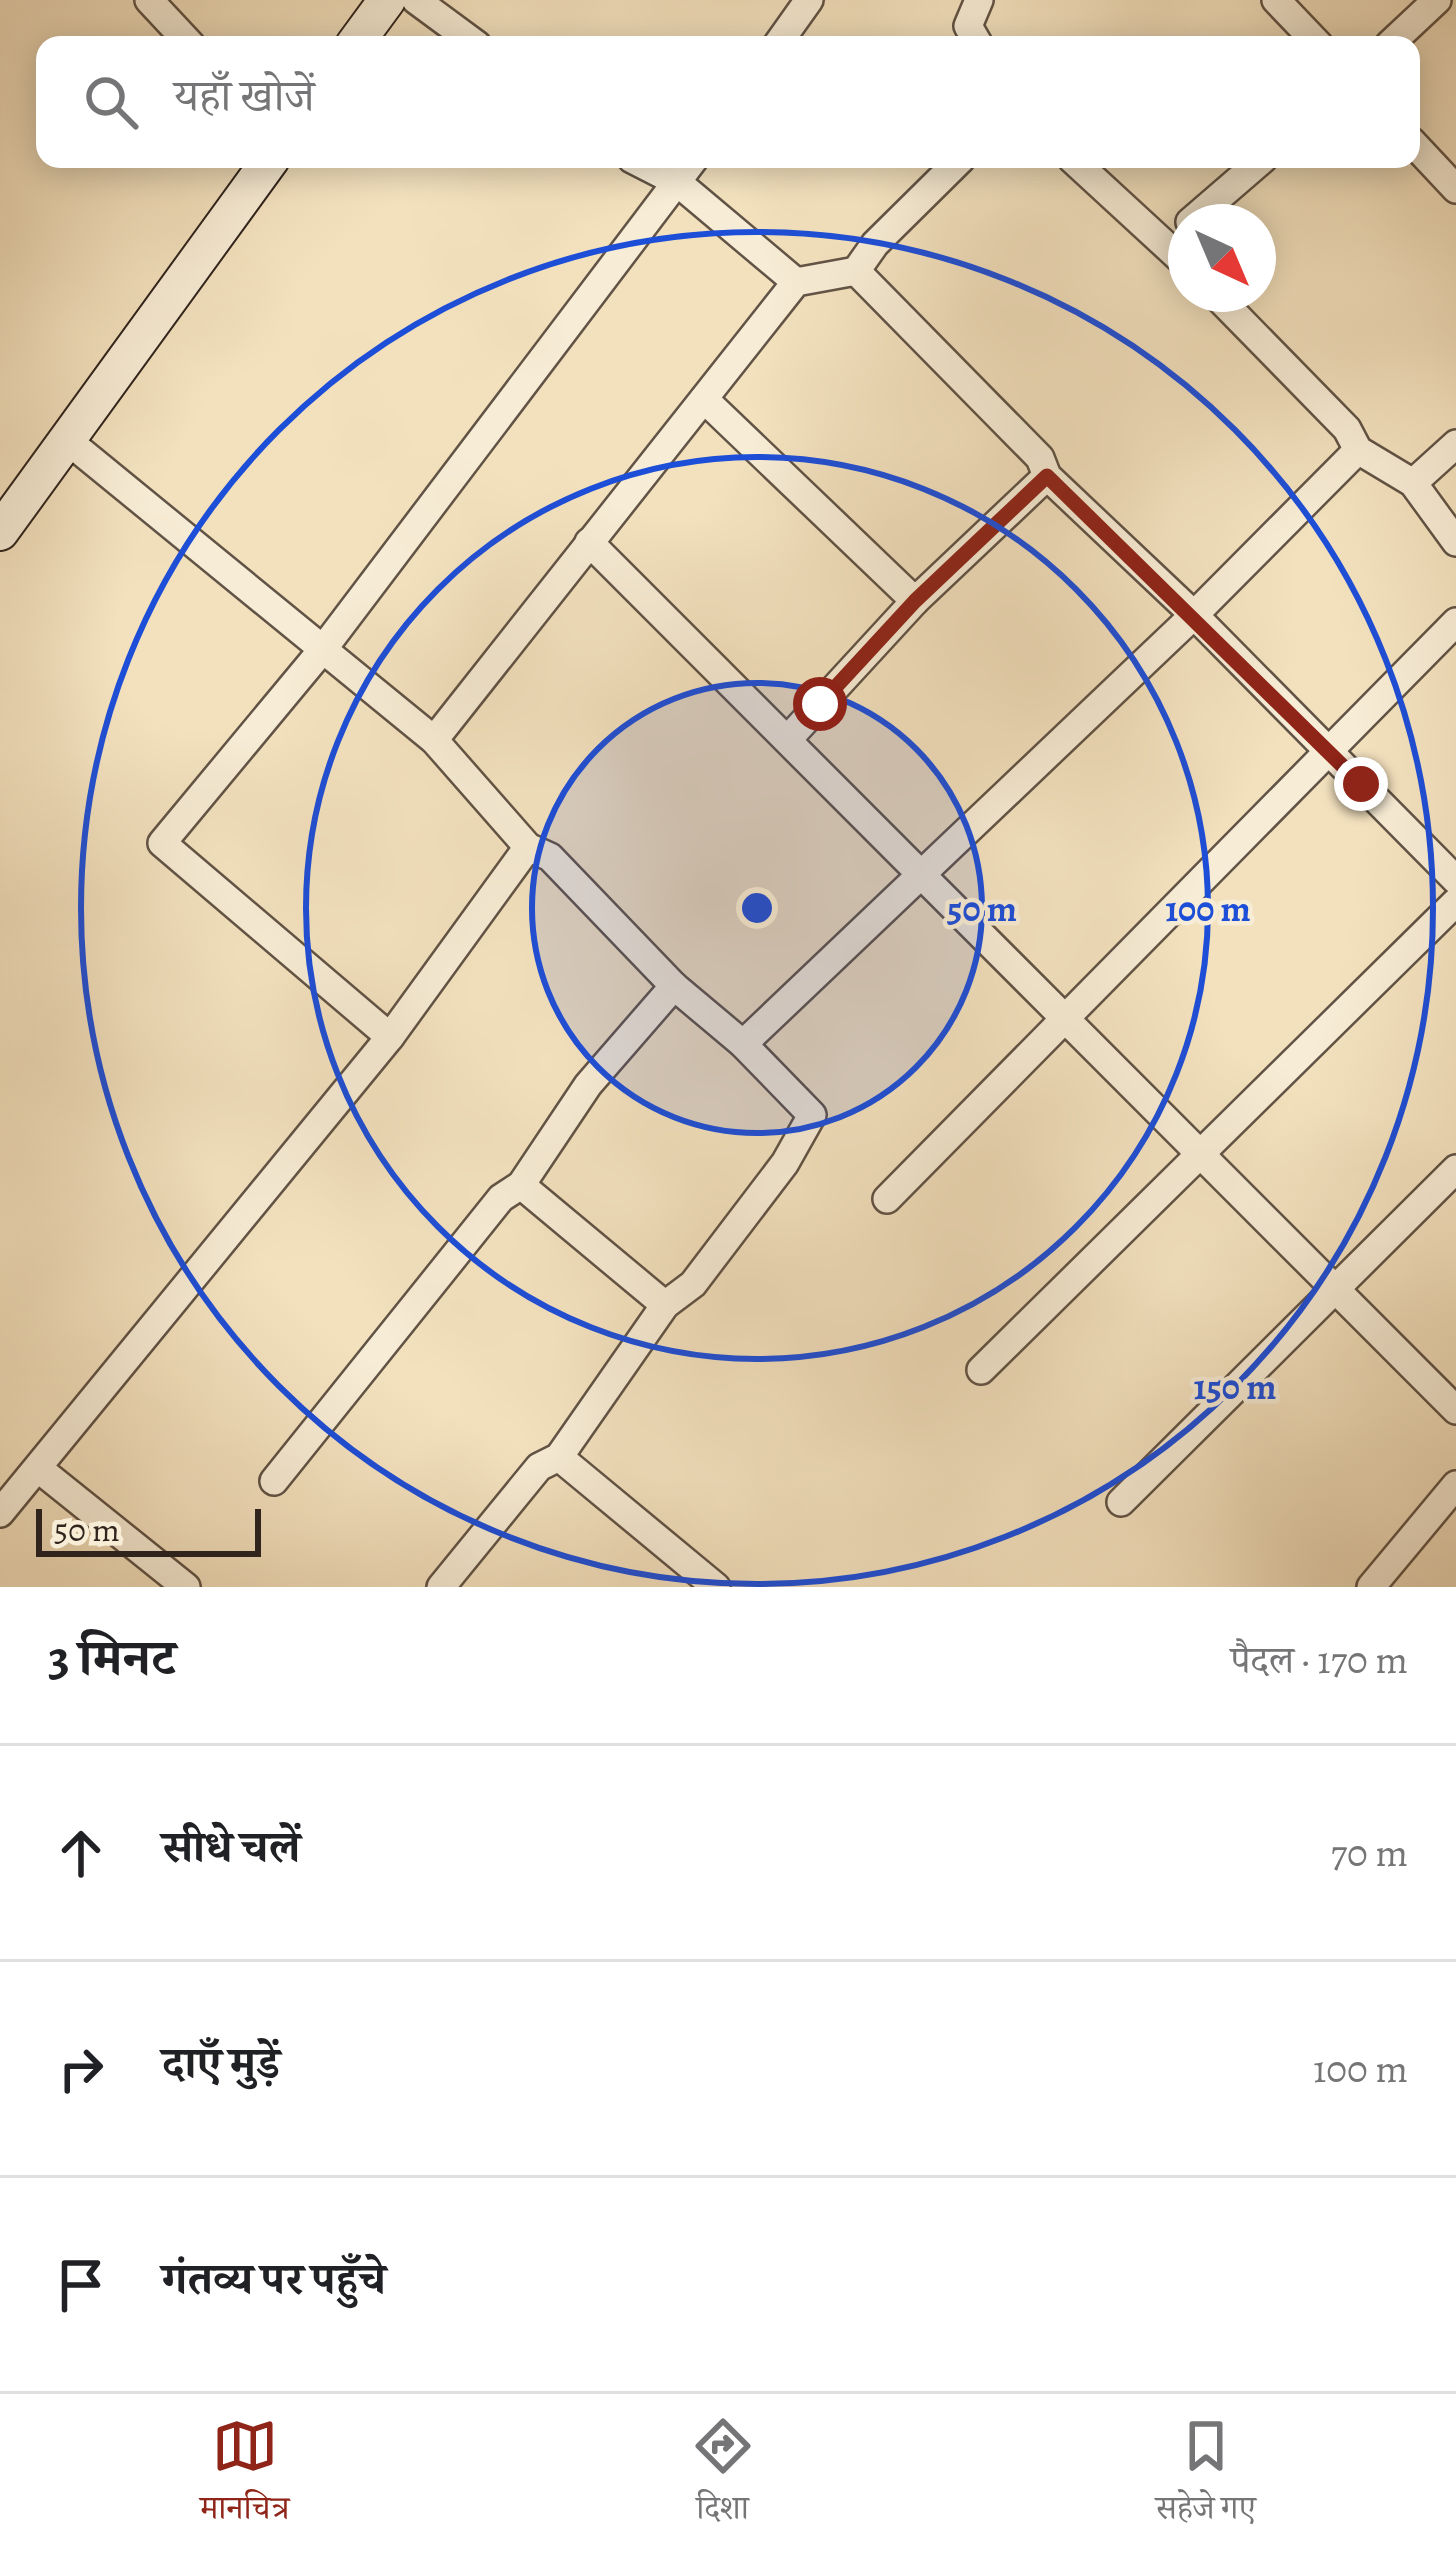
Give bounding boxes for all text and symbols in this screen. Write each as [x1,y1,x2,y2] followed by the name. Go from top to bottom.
[36,36,1420,168] search box
[174,65,315,127] text: यहाँ खोजें
[78,69,144,135] icon: search
[1168,204,1276,312] north arrow
[793,677,847,731] route start
[1334,757,1388,811] route end
[947,884,1017,933] text: 50 m
[1165,884,1251,933] text: 100 m
[736,887,778,929] centre of rings
[1194,1362,1276,1411] text: 150 m
[36,1503,261,1556] scale bar
[54,1507,120,1552] text: 50 m
[48,1623,175,1693] text: 3 मिनट
[1230,1633,1408,1686] text: पैदल · 170 m
[162,1816,300,1878] text: सीधे चलें
[48,1820,114,1886] icon: ahead
[1331,1826,1408,1879] text: 70 m
[162,2032,280,2094] text: दाएँ मुड़ें
[48,2036,114,2102] icon: right
[1313,2042,1408,2095] text: 100 m
[162,2248,386,2310] text: गंतव्य पर पहुँचे
[48,2252,114,2318] icon: arrive
[200,2413,289,2540] tab: मानचित्र
[690,2413,756,2540] tab: दिशा
[1156,2413,1256,2540] tab: सहेजे गए

